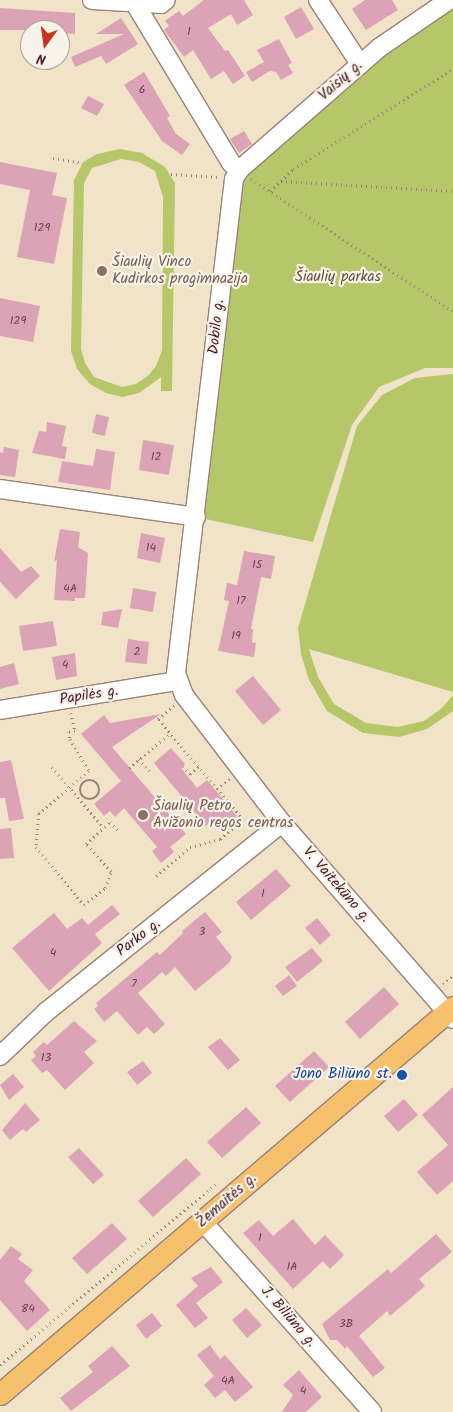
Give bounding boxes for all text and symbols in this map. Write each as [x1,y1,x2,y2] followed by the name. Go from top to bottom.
[20,20,70,70] north arrow
[187,25,191,39] house number: 1
[35,47,49,70] text: N
[315,57,367,105] street label: Vaisių g.
[139,83,145,97] house number: 6
[34,221,50,235] house number: 129
[112,253,248,288] place label: Šiaulių Vinco Kudirkos progimnazija
[96,265,108,277] marker: Šiaulių Vinco Kudirkos progimnazija
[295,269,381,287] park label: Šiaulių parkas
[205,299,229,355] street label: Dobilo g.
[10,314,26,328] house number: 129
[151,450,161,464] house number: 12
[146,541,156,555] house number: 14
[252,558,262,572] house number: 15
[63,582,77,596] house number: 4A
[236,594,246,608] house number: 17
[231,629,241,643] house number: 19
[134,645,140,659] house number: 2
[62,658,68,672] house number: 4
[58,682,120,710] street label: Papilės g.
[153,797,293,832] place label: Šiaulių Petro Avižonio regos centras
[137,809,149,821] marker: Šiaulių Petro Avižonio regos centras
[298,843,374,927] street label: V. Vaitekūno g.
[261,887,265,901] house number: 1
[113,915,165,961] street label: Parko g.
[199,925,205,939] house number: 3
[50,946,56,960] house number: 4
[131,977,137,991] house number: 7
[41,1051,51,1065] house number: 13
[293,1066,392,1084] place label: Jono Biliūno st.
[396,1069,408,1081] marker: Jono Biliūno st.
[193,1170,261,1232] street label: Žemaitės g.
[258,1231,262,1245] house number: 1
[286,1260,298,1274] house number: 1A
[256,1283,320,1351] street label: J. Biliūno g.
[21,1302,35,1316] house number: 84
[339,1317,353,1331] house number: 3B
[221,1374,235,1388] house number: 4A
[300,1384,306,1398] house number: 4

